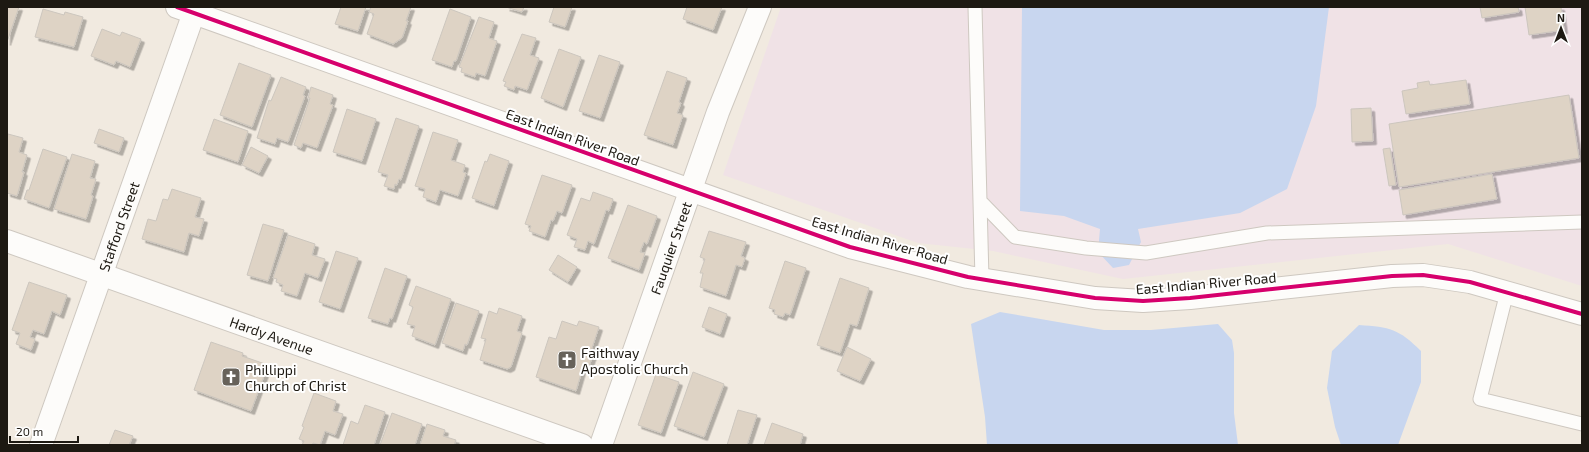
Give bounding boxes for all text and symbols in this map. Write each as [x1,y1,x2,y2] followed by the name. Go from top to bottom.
[1541,8,1581,48] north arrow
[1557,11,1565,24] text: N
[504,105,642,169] street label: East Indian River Road
[95,179,142,274] street label: Stafford Street
[646,199,694,297] street label: Fauquier Street
[810,212,950,268] street label: East Indian River Road
[1135,268,1277,298] street label: East Indian River Road
[228,312,316,358] street label: Hardy Avenue
[581,344,688,377] place label: Faithway Apostolic Church
[556,349,578,371] church icon: Faithway Apostolic Church
[245,361,346,394] place label: Phillippi Church of Christ
[220,366,242,388] church icon: Phillippi Church of Christ
[10,418,78,444] scale bar
[16,424,43,438] text: 20 m

